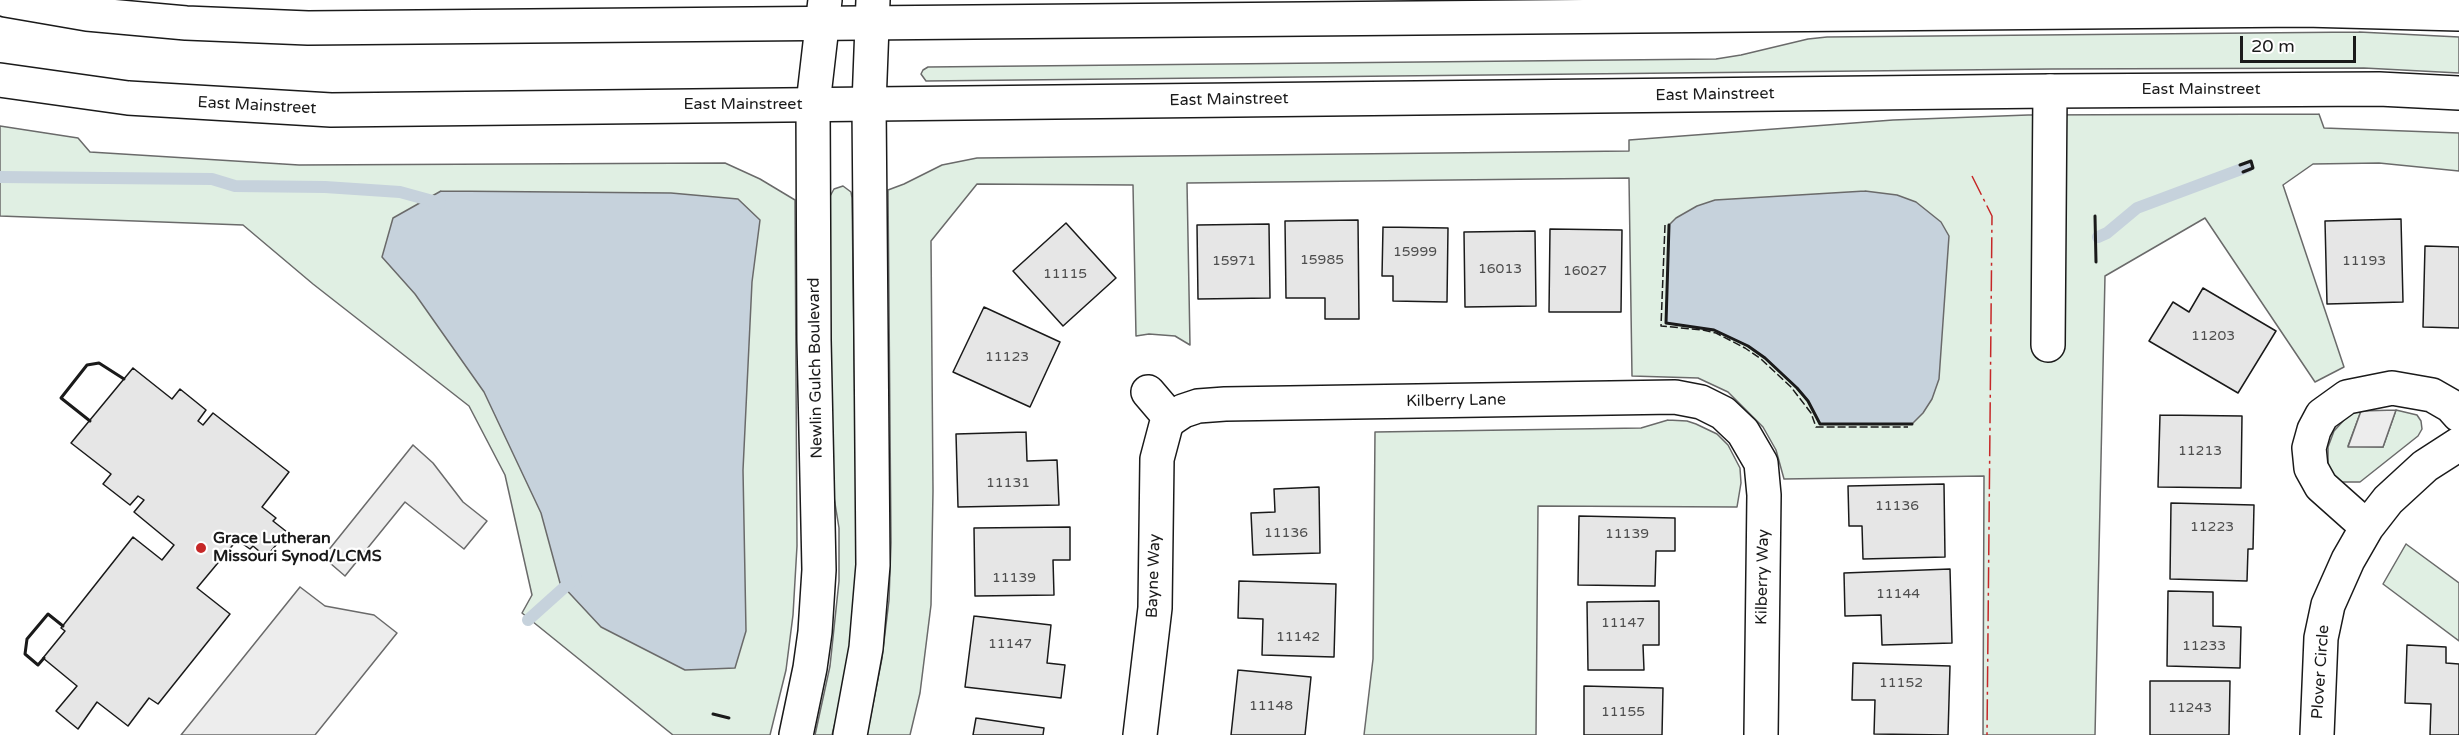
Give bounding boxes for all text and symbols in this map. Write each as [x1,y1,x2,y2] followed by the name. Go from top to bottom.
[2243,24,2358,62] scale bar
[2251,35,2295,57] text: 20 m
[2142,80,2260,100] street label: East Mainstreet
[1655,84,1775,106] street label: East Mainstreet
[1169,89,1289,111] street label: East Mainstreet
[197,93,317,119] street label: East Mainstreet
[684,95,802,115] street label: East Mainstreet
[1393,244,1437,260] house number: 15999
[1300,252,1344,268] house number: 15985
[1212,253,1256,269] house number: 15971
[2342,253,2386,269] house number: 11193
[1478,261,1522,277] house number: 16013
[1563,263,1607,279] house number: 16027
[1043,266,1087,282] house number: 11115
[805,277,827,459] street label: Newlin Gulch Boulevard
[2191,328,2235,344] house number: 11203
[985,349,1029,365] house number: 11123
[1406,391,1506,411] street label: Kilberry Lane
[2178,443,2222,459] house number: 11213
[986,475,1030,491] house number: 11131
[1875,498,1919,514] house number: 11136
[2190,519,2234,535] house number: 11223
[1264,525,1308,541] house number: 11136
[1605,526,1649,542] house number: 11139
[213,529,382,567] place label: Grace Lutheran Missouri Synod/LCMS
[1753,529,1773,625] street label: Kilberry Way
[1143,533,1165,619] street label: Bayne Way
[194,541,208,555] marker: Grace Lutheran Missouri Synod/LCMS
[992,570,1036,586] house number: 11139
[1876,586,1920,602] house number: 11144
[1601,615,1645,631] house number: 11147
[2308,624,2334,720] street label: Plover Circle
[1276,629,1320,645] house number: 11142
[988,636,1032,652] house number: 11147
[2182,638,2226,654] house number: 11233
[1879,675,1923,691] house number: 11152
[1249,698,1293,714] house number: 11148
[2168,700,2212,716] house number: 11243
[1601,704,1645,720] house number: 11155

